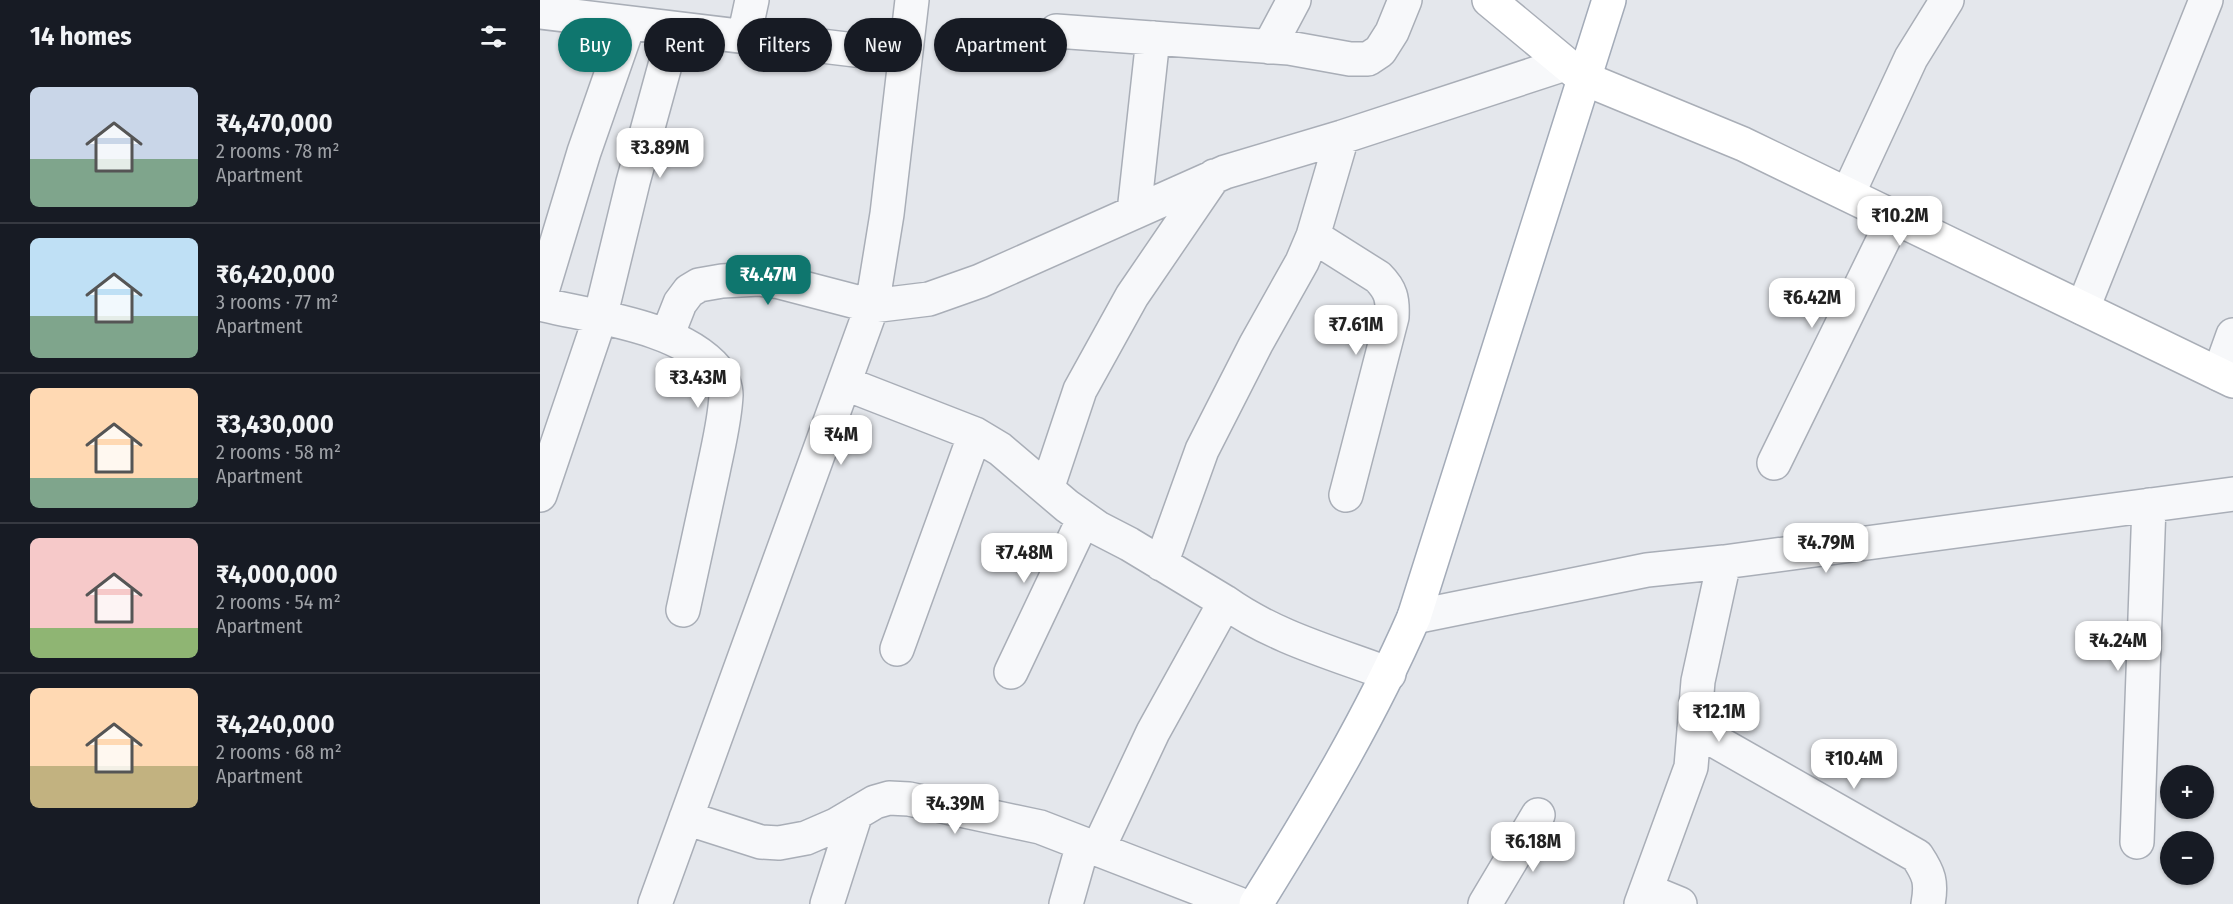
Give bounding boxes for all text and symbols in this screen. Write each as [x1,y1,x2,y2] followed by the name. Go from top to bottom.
[558,18,632,72] chip: Buy
[644,18,725,72] chip: Rent
[737,18,832,72] chip: Filters
[844,18,922,72] chip: New
[934,18,1067,72] chip: Apartment
[477,20,510,53] icon: filters
[30,21,132,52] text: 14 homes
[216,108,333,139] text: ₹4,470,000
[78,111,150,183] icon: home
[611,128,709,179] pin: ₹3.89M
[631,135,689,159] text: ₹3.89M
[216,139,339,163] text: 2 rooms · 78 m²
[216,163,303,187] text: Apartment
[1851,196,1949,247] pin: ₹10.2M
[1871,203,1929,227] text: ₹10.2M
[719,255,817,306] pin: ₹4.47M
[216,259,335,290] text: ₹6,420,000
[78,262,150,334] icon: home
[740,262,796,286] text: ₹4.47M
[1763,278,1861,329] pin: ₹6.42M
[1783,285,1841,309] text: ₹6.42M
[216,290,338,314] text: 3 rooms · 77 m²
[1307,305,1405,356] pin: ₹7.61M
[1329,312,1383,336] text: ₹7.61M
[216,314,303,338] text: Apartment
[649,358,747,409] pin: ₹3.43M
[669,365,727,389] text: ₹3.43M
[216,409,334,440] text: ₹3,430,000
[78,412,150,484] icon: home
[812,415,870,466] pin: ₹4M
[824,422,858,446] text: ₹4M
[216,440,341,464] text: 2 rooms · 58 m²
[216,464,303,488] text: Apartment
[1777,523,1875,574] pin: ₹4.79M
[1797,530,1855,554] text: ₹4.79M
[975,533,1073,584] pin: ₹7.48M
[995,540,1053,564] text: ₹7.48M
[216,559,338,590] text: ₹4,000,000
[78,562,150,634] icon: home
[216,590,341,614] text: 2 rooms · 54 m²
[216,614,303,638] text: Apartment
[2069,621,2167,672] pin: ₹4.24M
[2089,628,2147,652] text: ₹4.24M
[1670,692,1768,743] pin: ₹12.1M
[1693,699,1745,723] text: ₹12.1M
[216,709,335,740] text: ₹4,240,000
[78,712,150,784] icon: home
[1805,739,1903,790] pin: ₹10.4M
[216,740,342,764] text: 2 rooms · 68 m²
[1825,746,1883,770] text: ₹10.4M
[216,764,303,788] text: Apartment
[2160,765,2214,885] map controls
[2160,765,2214,819] button: +
[906,784,1004,835] pin: ₹4.39M
[926,791,984,815] text: ₹4.39M
[1484,822,1582,873] pin: ₹6.18M
[1505,829,1561,853] text: ₹6.18M
[2160,831,2214,885] button: −

